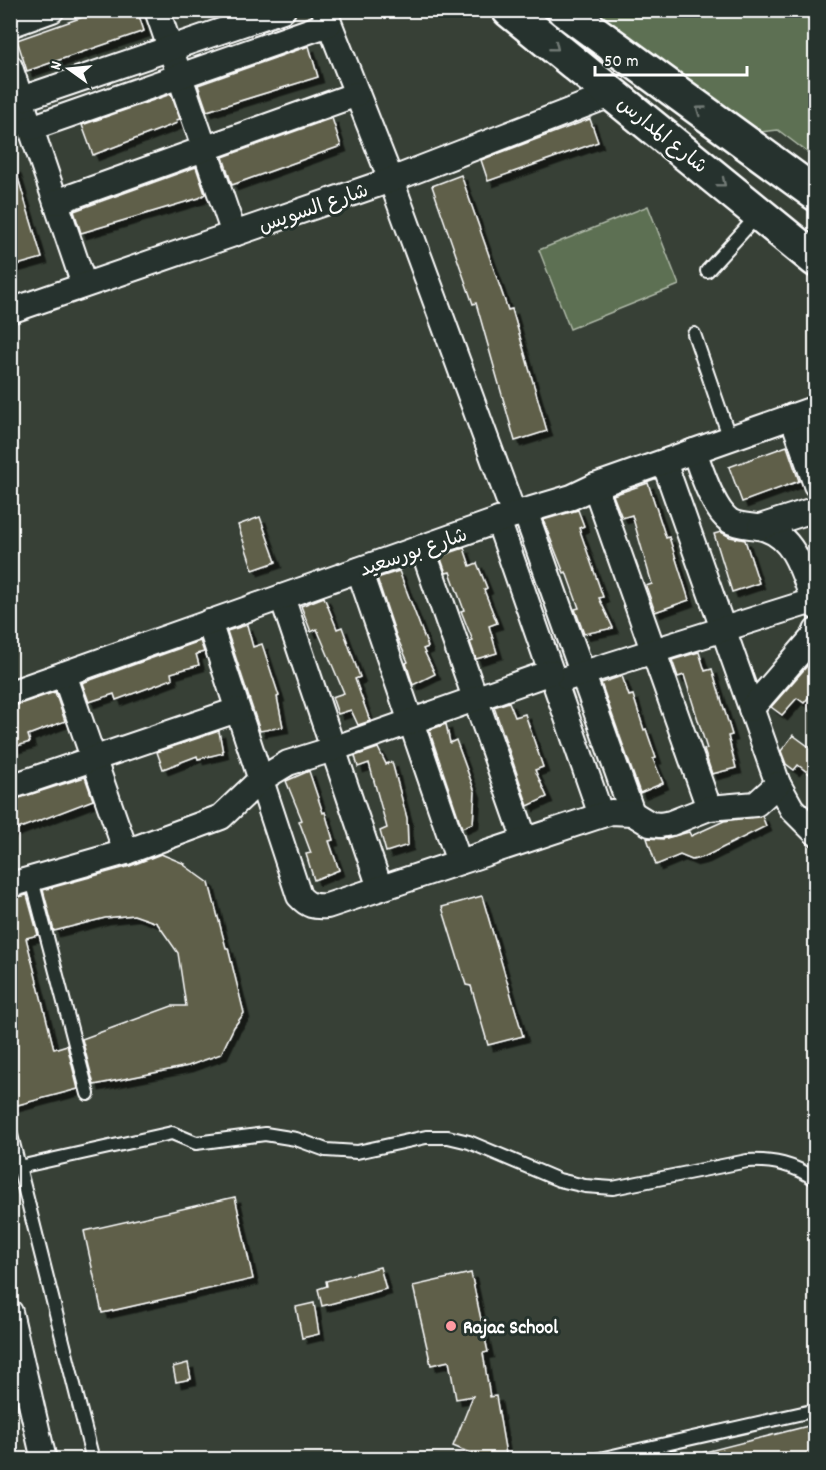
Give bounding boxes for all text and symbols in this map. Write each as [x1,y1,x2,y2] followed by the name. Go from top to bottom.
[39,39,99,99] north arrow
[595,39,746,77] scale bar
[548,40,559,51] one-way arrow
[604,50,639,75] text: 50 m
[45,59,69,73] text: N
[610,91,712,182] street label: شارع المدارس
[696,106,707,117] one-way arrow
[716,176,727,187] one-way arrow
[255,178,373,242] street label: شارع السويس
[356,522,472,585] street label: شارع بورسعيد
[463,1315,558,1343] place label: Rajac School
[444,1319,458,1333] marker: Rajac School

